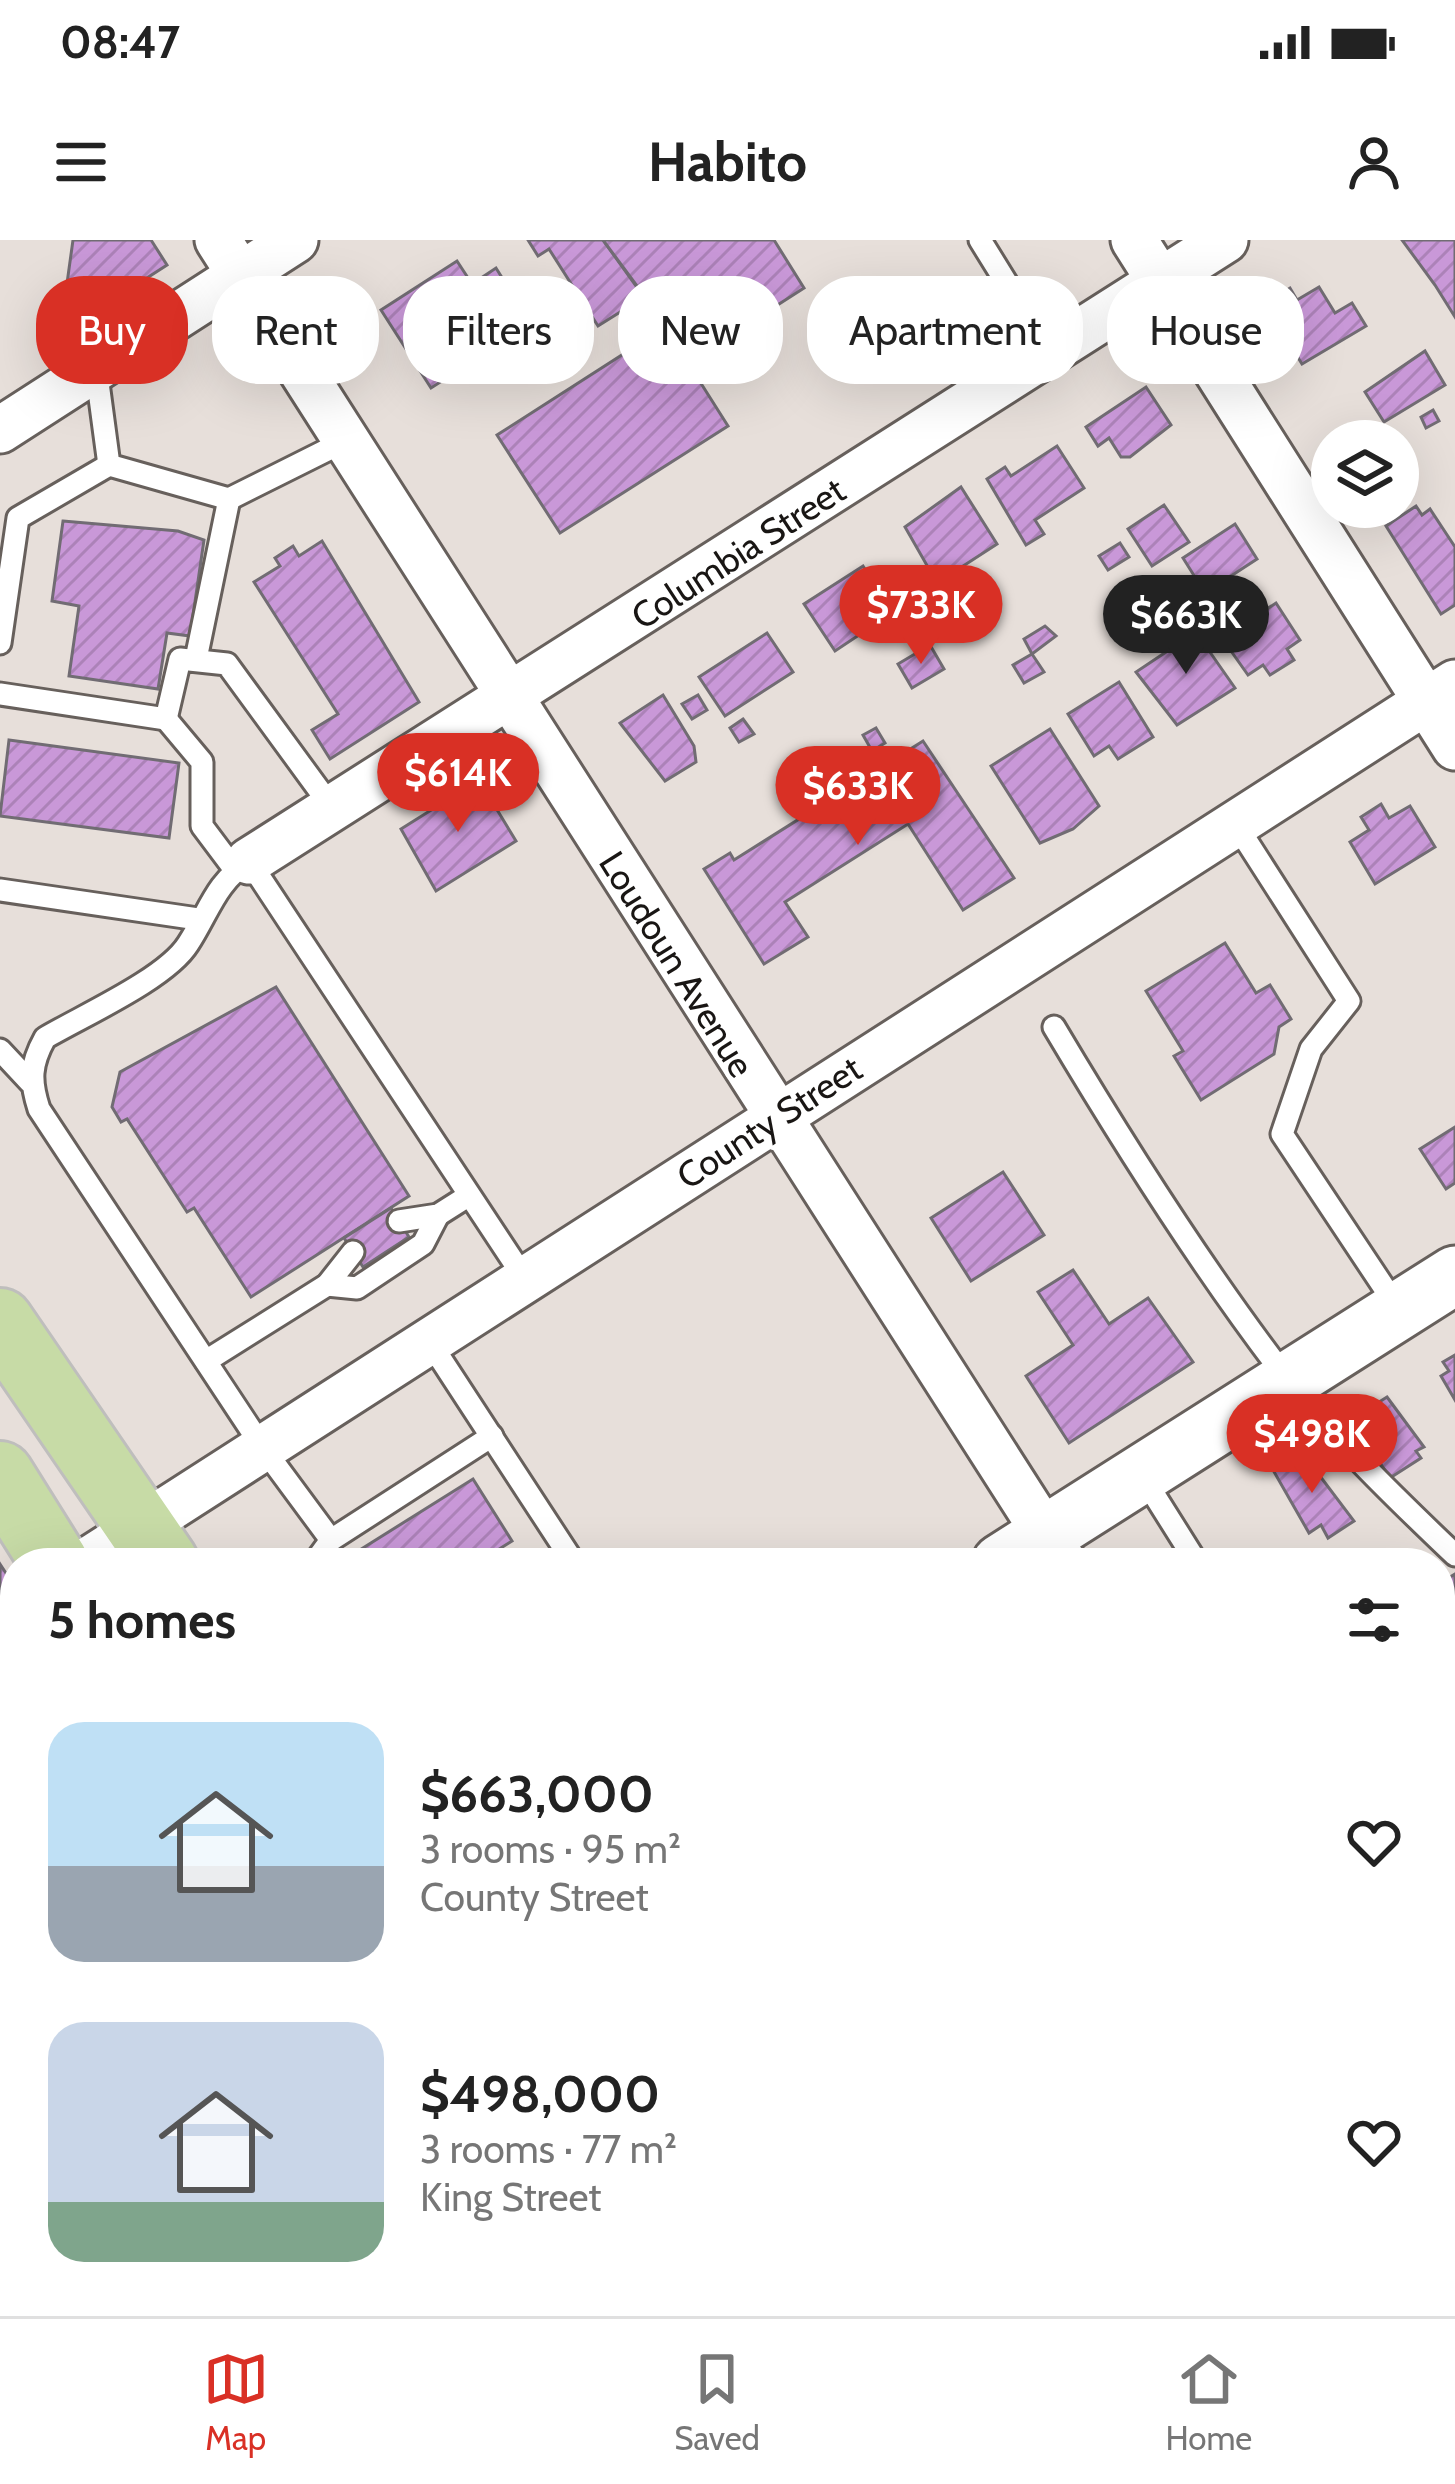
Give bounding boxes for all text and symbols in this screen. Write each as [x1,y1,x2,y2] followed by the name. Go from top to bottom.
[60,15,180,69] text: 08:47
[48,129,114,195] icon: menu
[648,129,807,195] text: Habito
[1341,129,1407,195] icon: person
[36,276,188,384] chip: Buy
[212,276,379,384] chip: Rent
[403,276,594,384] chip: Filters
[618,276,783,384] chip: New
[807,276,1083,384] chip: Apartment
[1107,276,1304,384] chip: House
[1311,420,1419,528] map controls
[1311,420,1419,528] button: layers
[623,468,853,638] street label: Columbia Street
[837,565,1005,667] pin: $733K
[1102,575,1270,677] pin: $663K
[866,580,976,628] text: $733K
[1130,590,1242,638] text: $663K
[374,733,542,835] pin: $614K
[774,746,942,848] pin: $633K
[404,748,512,796] text: $614K
[802,761,914,809] text: $633K
[590,843,764,1085] street label: Loudoun Avenue
[668,1046,870,1198] street label: County Street
[1228,1394,1396,1496] pin: $498K
[1254,1409,1370,1457] text: $498K
[1341,1587,1407,1653] icon: filters
[48,1589,236,1651] text: 5 homes
[420,1763,654,1825] text: $663,000
[144,1770,288,1914] icon: home
[1341,1809,1407,1875] icon: heart
[420,1825,681,1873] text: 3 rooms · 95 m²
[420,1873,649,1921] text: County Street
[420,2063,660,2125] text: $498,000
[144,2070,288,2214] icon: home
[1341,2109,1407,2175] icon: heart
[420,2125,677,2173] text: 3 rooms · 77 m²
[420,2173,602,2221] text: King Street
[203,2346,269,2458] tab: Map
[674,2346,760,2458] tab: Saved
[1165,2346,1252,2458] tab: Home

